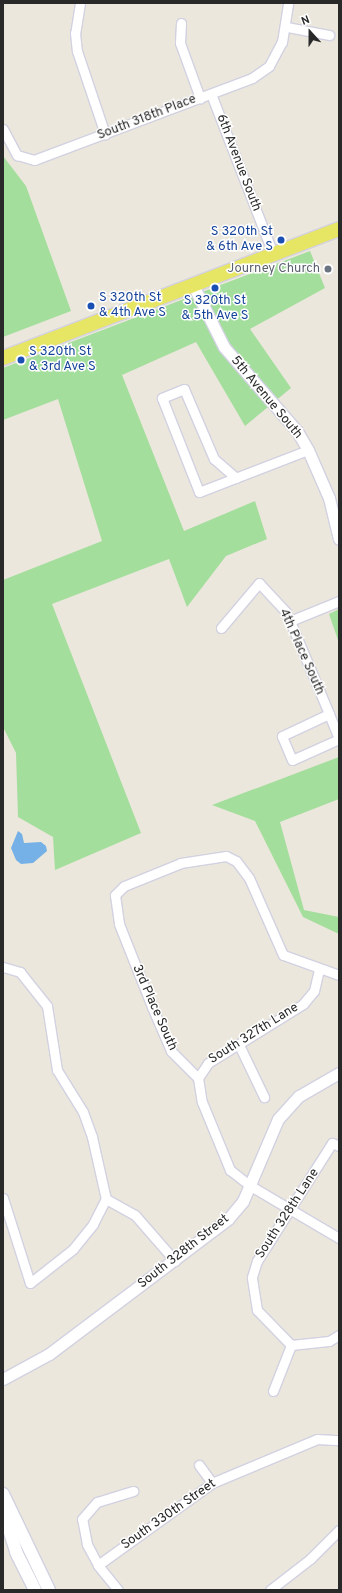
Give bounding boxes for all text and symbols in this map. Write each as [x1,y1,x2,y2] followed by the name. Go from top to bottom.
[290,12,330,52] north arrow
[300,13,312,29] text: N
[95,92,199,144] street label: South 318th Place
[212,112,264,214] street label: 6th Avenue South
[206,225,273,256] place label: S 320th St & 6th Ave S
[276,235,286,245] marker: S 320th St & 6th Ave S
[227,261,320,277] place label: Journey Church
[323,264,333,274] marker: Journey Church
[210,283,220,293] marker: S 320th St & 5th Ave S
[99,291,167,322] place label: S 320th St & 4th Ave S
[181,294,249,325] place label: S 320th St & 5th Ave S
[86,301,96,311] marker: S 320th St & 4th Ave S
[29,345,96,376] place label: S 320th St & 3rd Ave S
[227,353,305,443] street label: 5th Avenue South
[16,355,26,365] marker: S 320th St & 3rd Ave S
[275,607,327,697] street label: 4th Place South
[128,963,180,1053] street label: 3rd Place South
[206,1000,302,1068] street label: South 327th Lane
[253,1166,323,1262] street label: South 328th Lane
[135,1212,233,1292] street label: South 328th Street
[119,1477,219,1553] street label: South 330th Street

